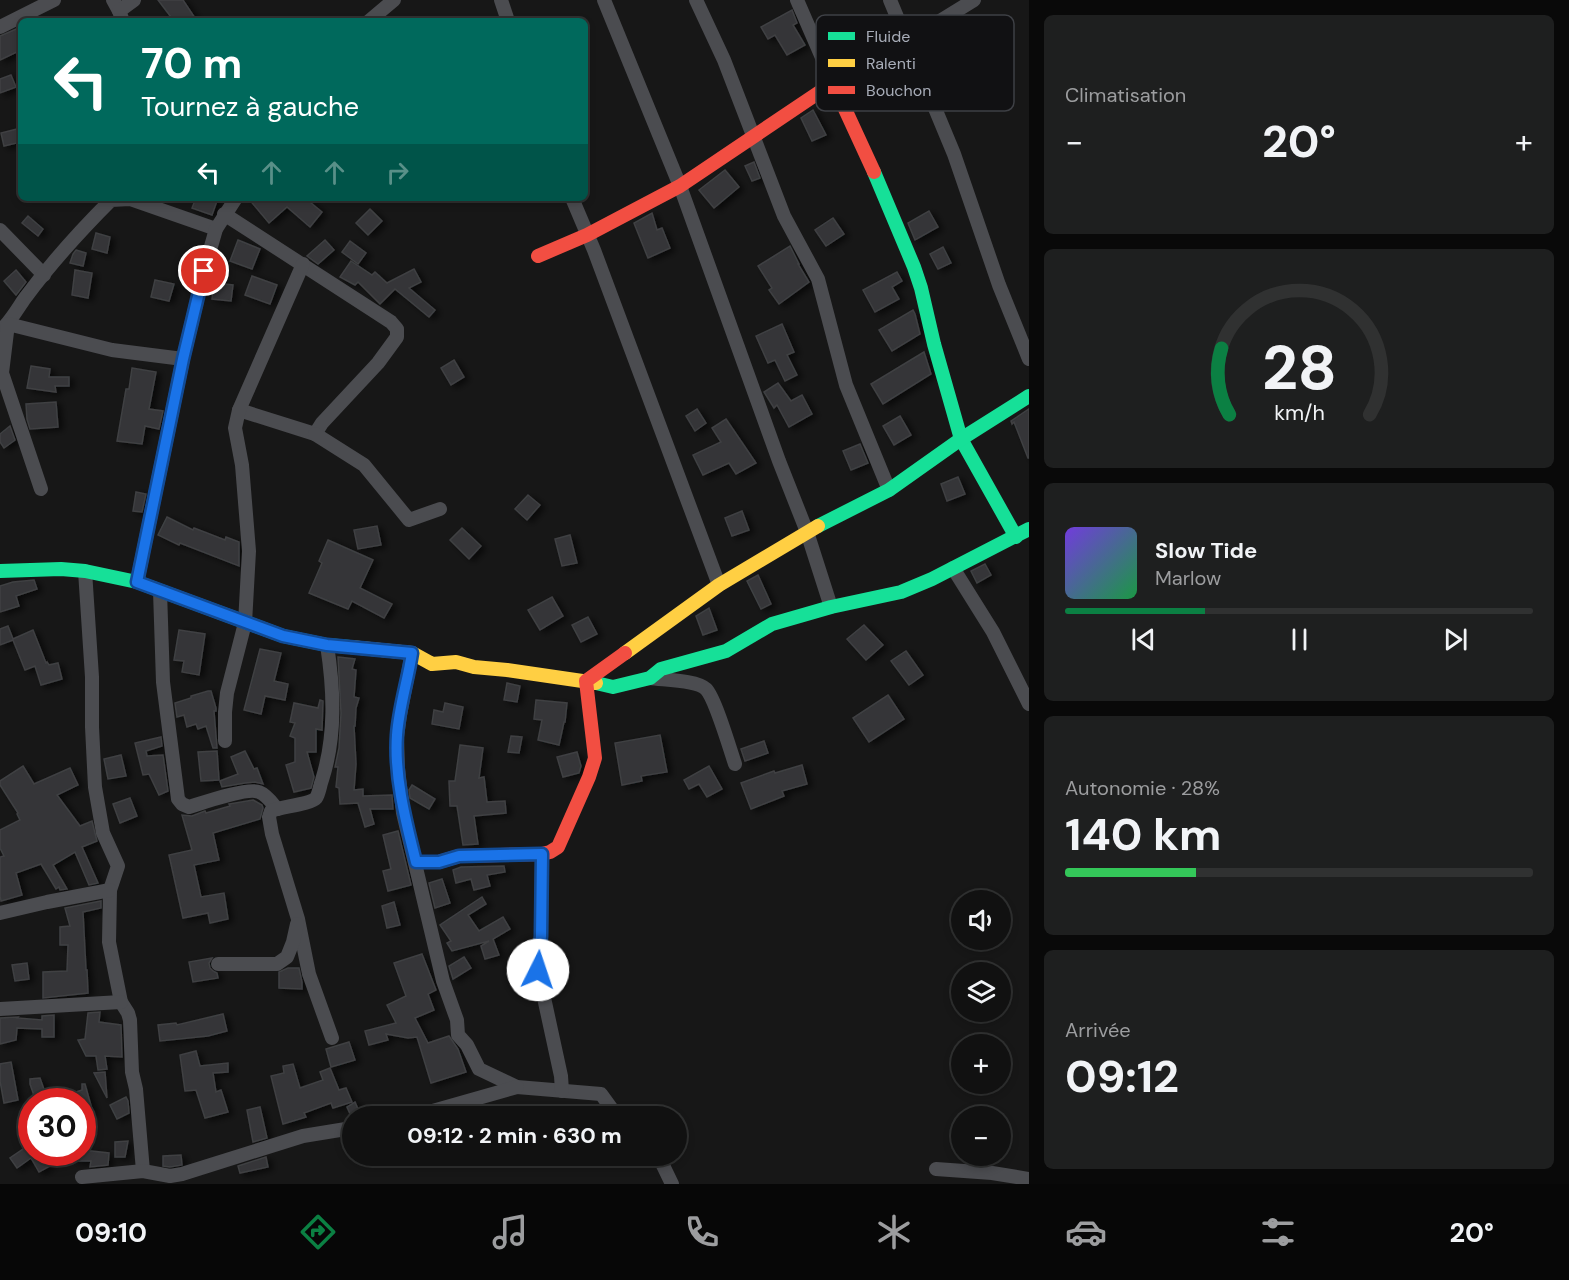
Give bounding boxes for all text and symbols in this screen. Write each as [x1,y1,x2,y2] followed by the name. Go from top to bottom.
[816,15,1014,111] legend
[866,26,910,47] text: Fluide
[141,36,242,91] text: 70 m
[42,42,120,120] icon: left
[866,53,916,74] text: Ralenti
[866,80,931,101] text: Bouchon
[1065,82,1186,108] text: Climatisation
[141,89,359,124] text: Tournez à gauche
[1262,112,1336,171] text: 20°
[1065,120,1083,163] text: −
[1515,120,1533,163] text: +
[192,156,225,189] icon: left
[255,156,288,189] icon: ahead
[318,156,351,189] icon: ahead
[381,156,414,189] icon: right
[178,245,229,296] pin
[187,254,220,287] icon: arrive
[1261,327,1337,408] text: 28
[1274,400,1324,428] text: km/h
[1155,536,1257,565] text: Slow Tide
[1155,565,1221,591] text: Marlow
[1127,623,1160,656] icon: previous
[1283,623,1316,656] icon: pause
[1439,623,1472,656] icon: next
[1065,775,1220,801] text: Autonomie · 28%
[1065,805,1221,864] text: 140 km
[951,890,1011,1166] map controls
[951,890,1011,950] button: sound
[506,938,570,1002] position arrow
[951,962,1011,1022] button: layers
[1065,1017,1131,1043] text: Arrivée
[951,1034,1011,1094] button: +
[1065,1047,1179,1106] text: 09:12
[18,1088,96,1166] speed limit sign: 30
[951,1106,1011,1166] button: −
[407,1121,622,1150] text: 09:12 · 2 min · 630 m
[297,1211,339,1253] icon: directions
[489,1211,531,1253] icon: music
[681,1211,723,1253] icon: phone
[873,1211,915,1253] icon: climate
[1065,1211,1107,1253] icon: car
[1257,1211,1299,1253] icon: filters
[75,1215,147,1250] text: 09:10
[1450,1215,1494,1250] text: 20°

